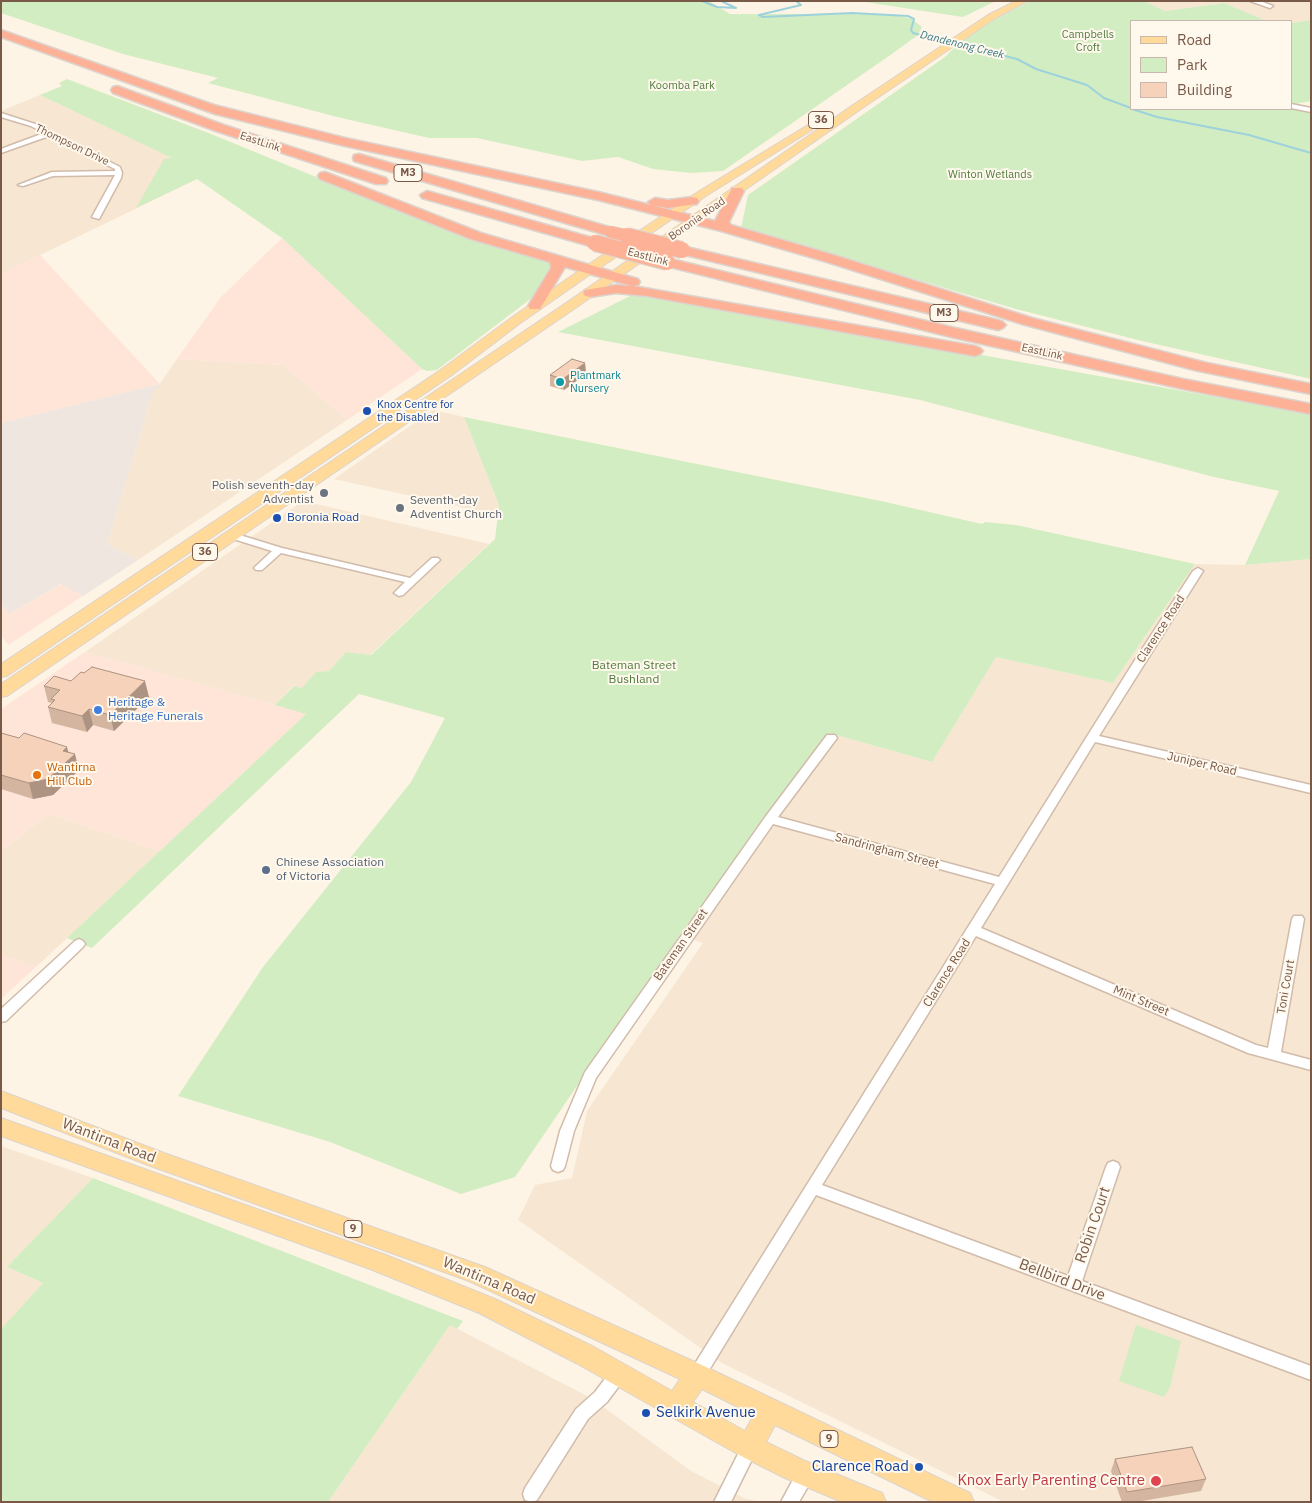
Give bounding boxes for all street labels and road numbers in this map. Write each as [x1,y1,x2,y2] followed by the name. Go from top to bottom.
[808,112,834,128] road number: 36
[33,121,111,169] street label: Thompson Drive
[238,129,282,155] street label: EastLink
[394,164,422,182] road number: M3
[666,195,728,243] street label: Boronia Road
[626,245,670,269] street label: EastLink
[930,304,958,322] road number: M3
[1020,341,1064,363] street label: EastLink
[192,544,218,560] road number: 36
[1134,592,1188,666] street label: Clarence Road
[1166,749,1238,779] street label: Juniper Road
[833,830,941,872] street label: Sandringham Street
[651,906,711,984] street label: Bateman Street
[920,936,974,1010] street label: Clarence Road
[1274,959,1298,1015] street label: Toni Court
[1111,983,1171,1019] street label: Mint Street
[60,1115,158,1167] street label: Wantirna Road
[1072,1185,1114,1265] street label: Robin Court
[344,1220,362,1238] road number: 9
[440,1253,538,1309] street label: Wantirna Road
[1016,1255,1108,1305] street label: Bellbird Drive
[820,1430,838,1448] road number: 9

